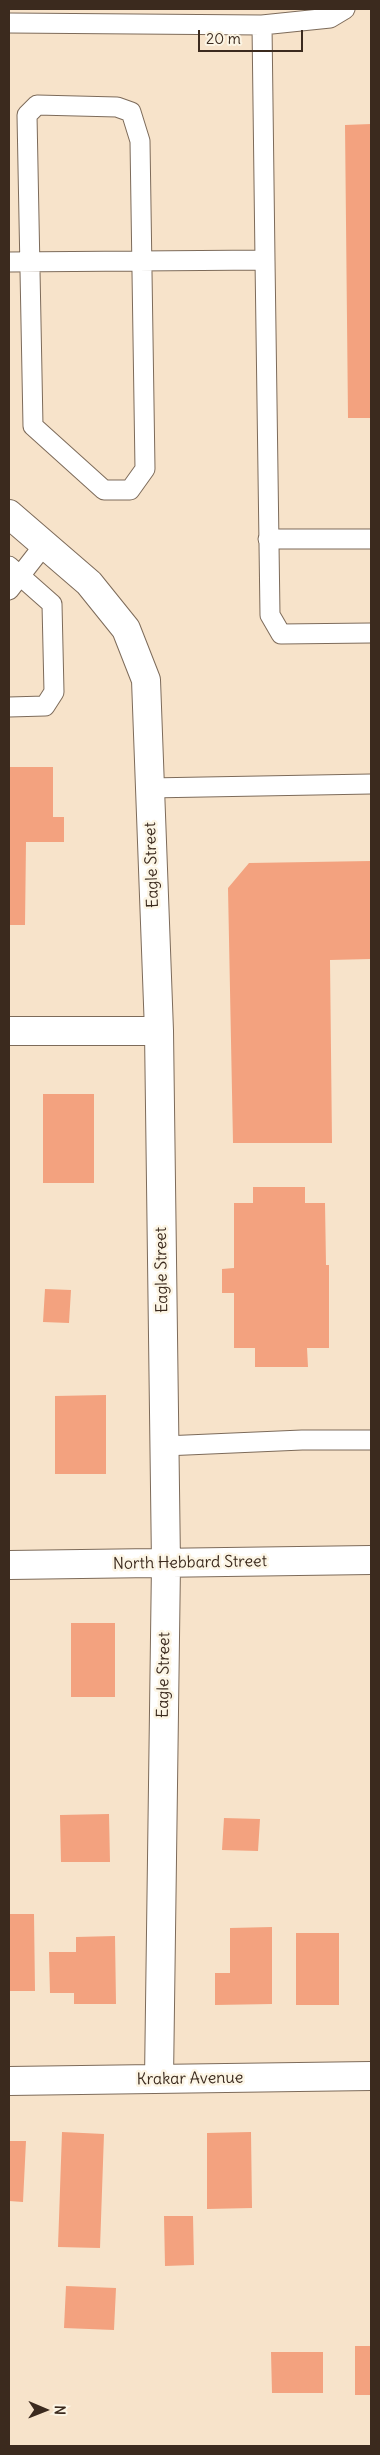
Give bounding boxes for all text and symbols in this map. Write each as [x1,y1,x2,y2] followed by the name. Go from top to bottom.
[200,20,305,52] scale bar
[206,29,241,48] text: 20 m
[141,822,163,908] street label: Eagle Street
[152,1227,172,1313] street label: Eagle Street
[113,1552,267,1574] street label: North Hebbard Street
[154,1632,174,1718] street label: Eagle Street
[137,2068,243,2090] street label: Krakar Avenue
[20,2385,70,2435] north arrow
[51,2405,69,2415] text: N

